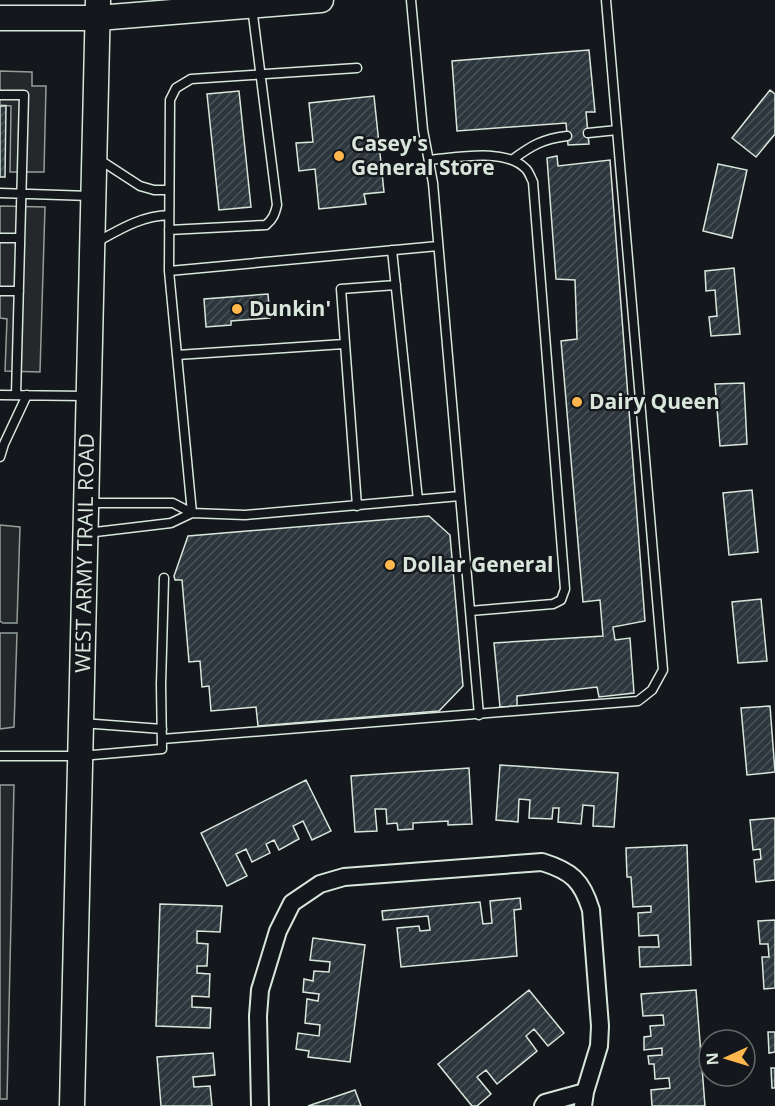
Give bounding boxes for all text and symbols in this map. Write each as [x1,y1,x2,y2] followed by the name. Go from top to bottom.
[351,129,495,181] place label: Casey's General Store
[332,149,346,163] marker: Casey's General Store
[249,294,331,322] place label: Dunkin'
[230,302,244,316] marker: Dunkin'
[589,387,720,415] place label: Dairy Queen
[570,395,584,409] marker: Dairy Queen
[68,433,100,673] street label: WEST ARMY TRAIL ROAD
[402,550,554,578] place label: Dollar General
[383,558,397,572] marker: Dollar General
[697,1028,757,1088] north arrow
[701,1052,723,1066] text: N

